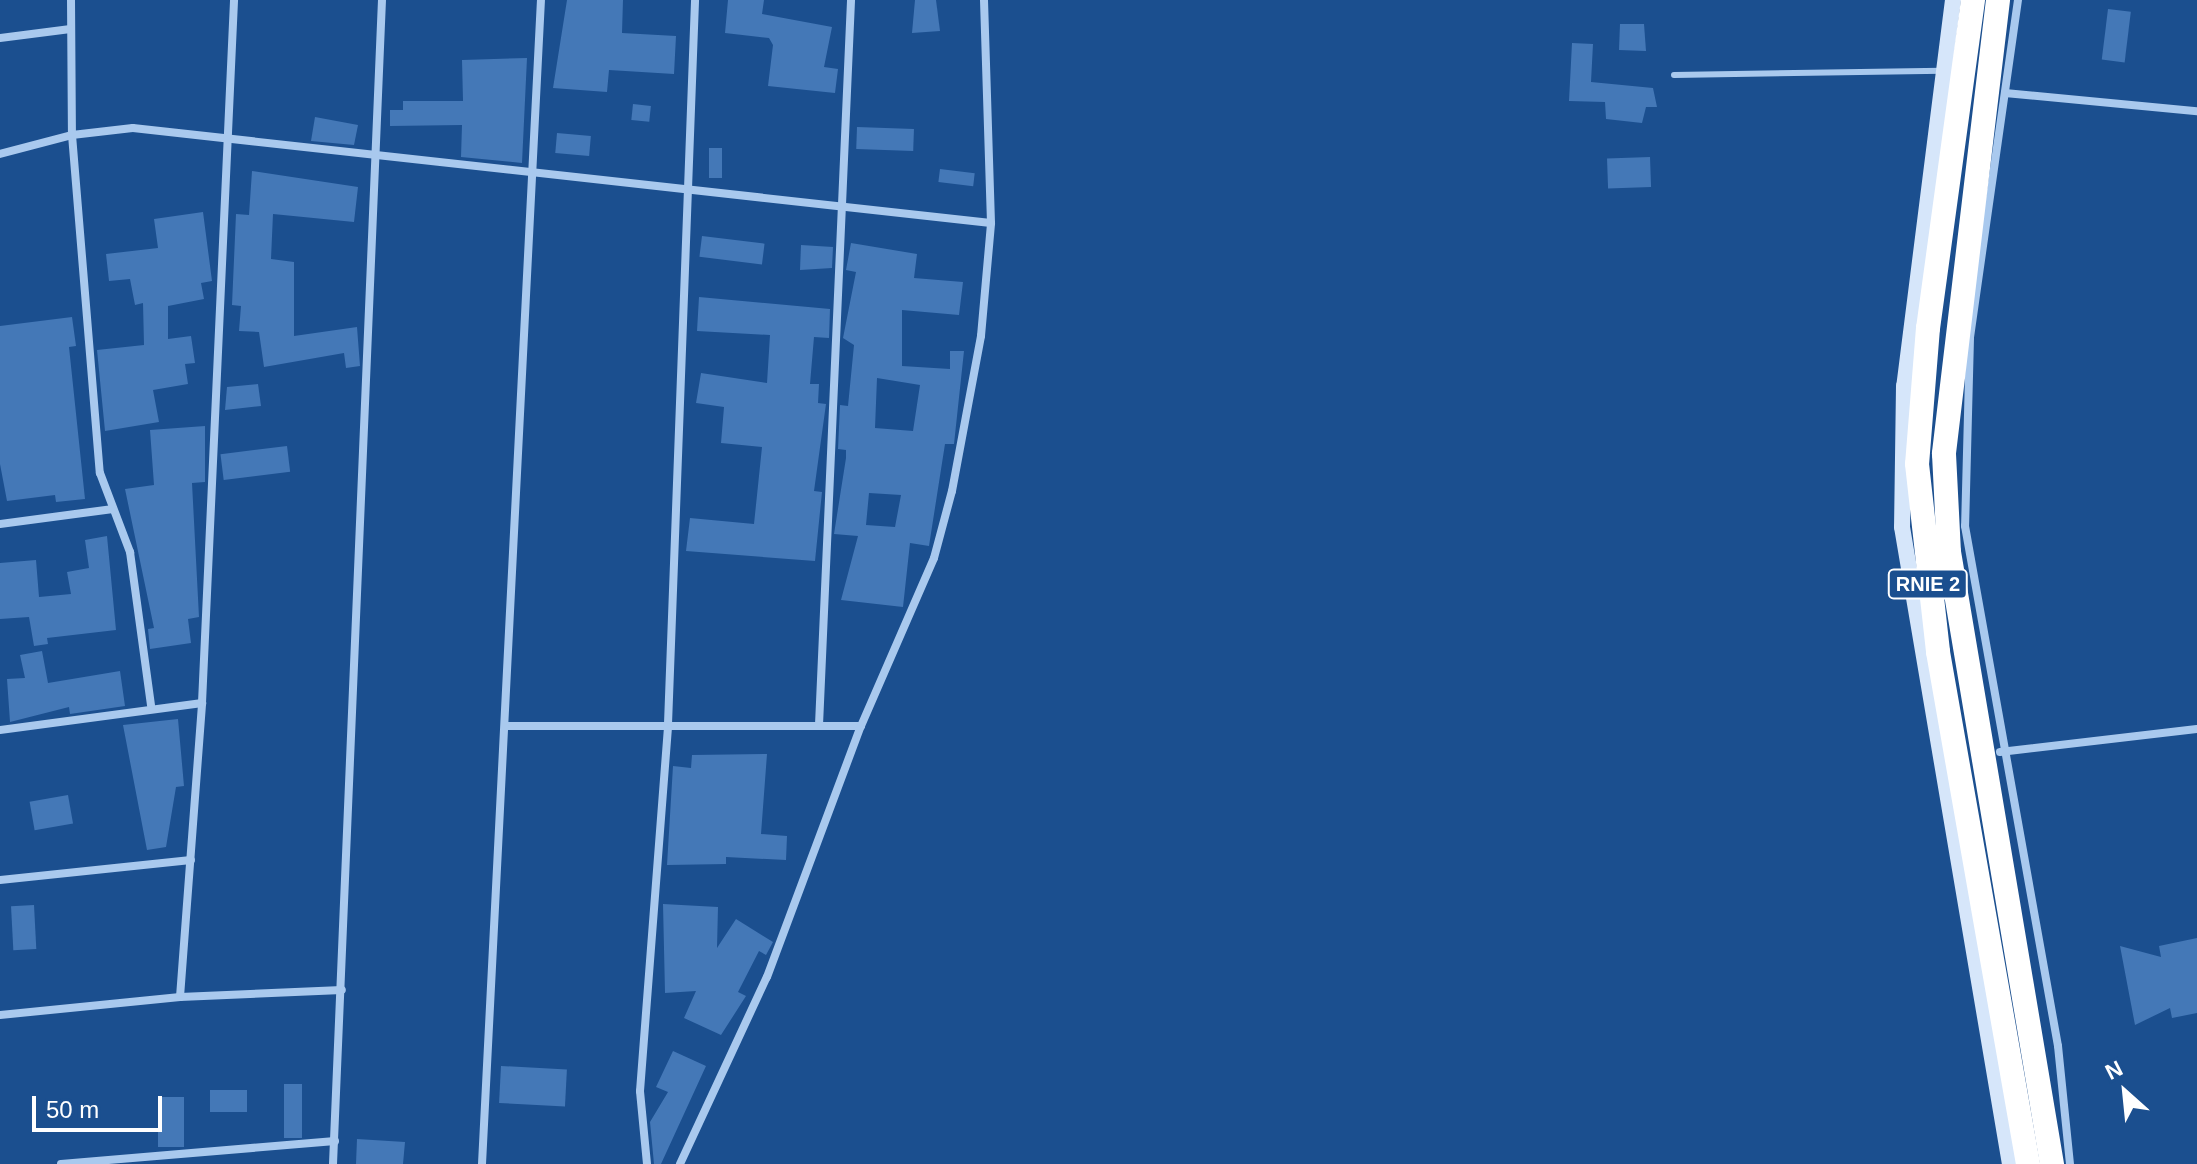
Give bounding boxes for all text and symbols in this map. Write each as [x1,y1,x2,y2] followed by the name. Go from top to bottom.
[1886,568,1970,600] road number: RNIE 2
[2085,1052,2165,1132] north arrow
[2101,1055,2127,1085] text: N
[36,1080,166,1130] scale bar
[46,1096,99,1123] text: 50 m

